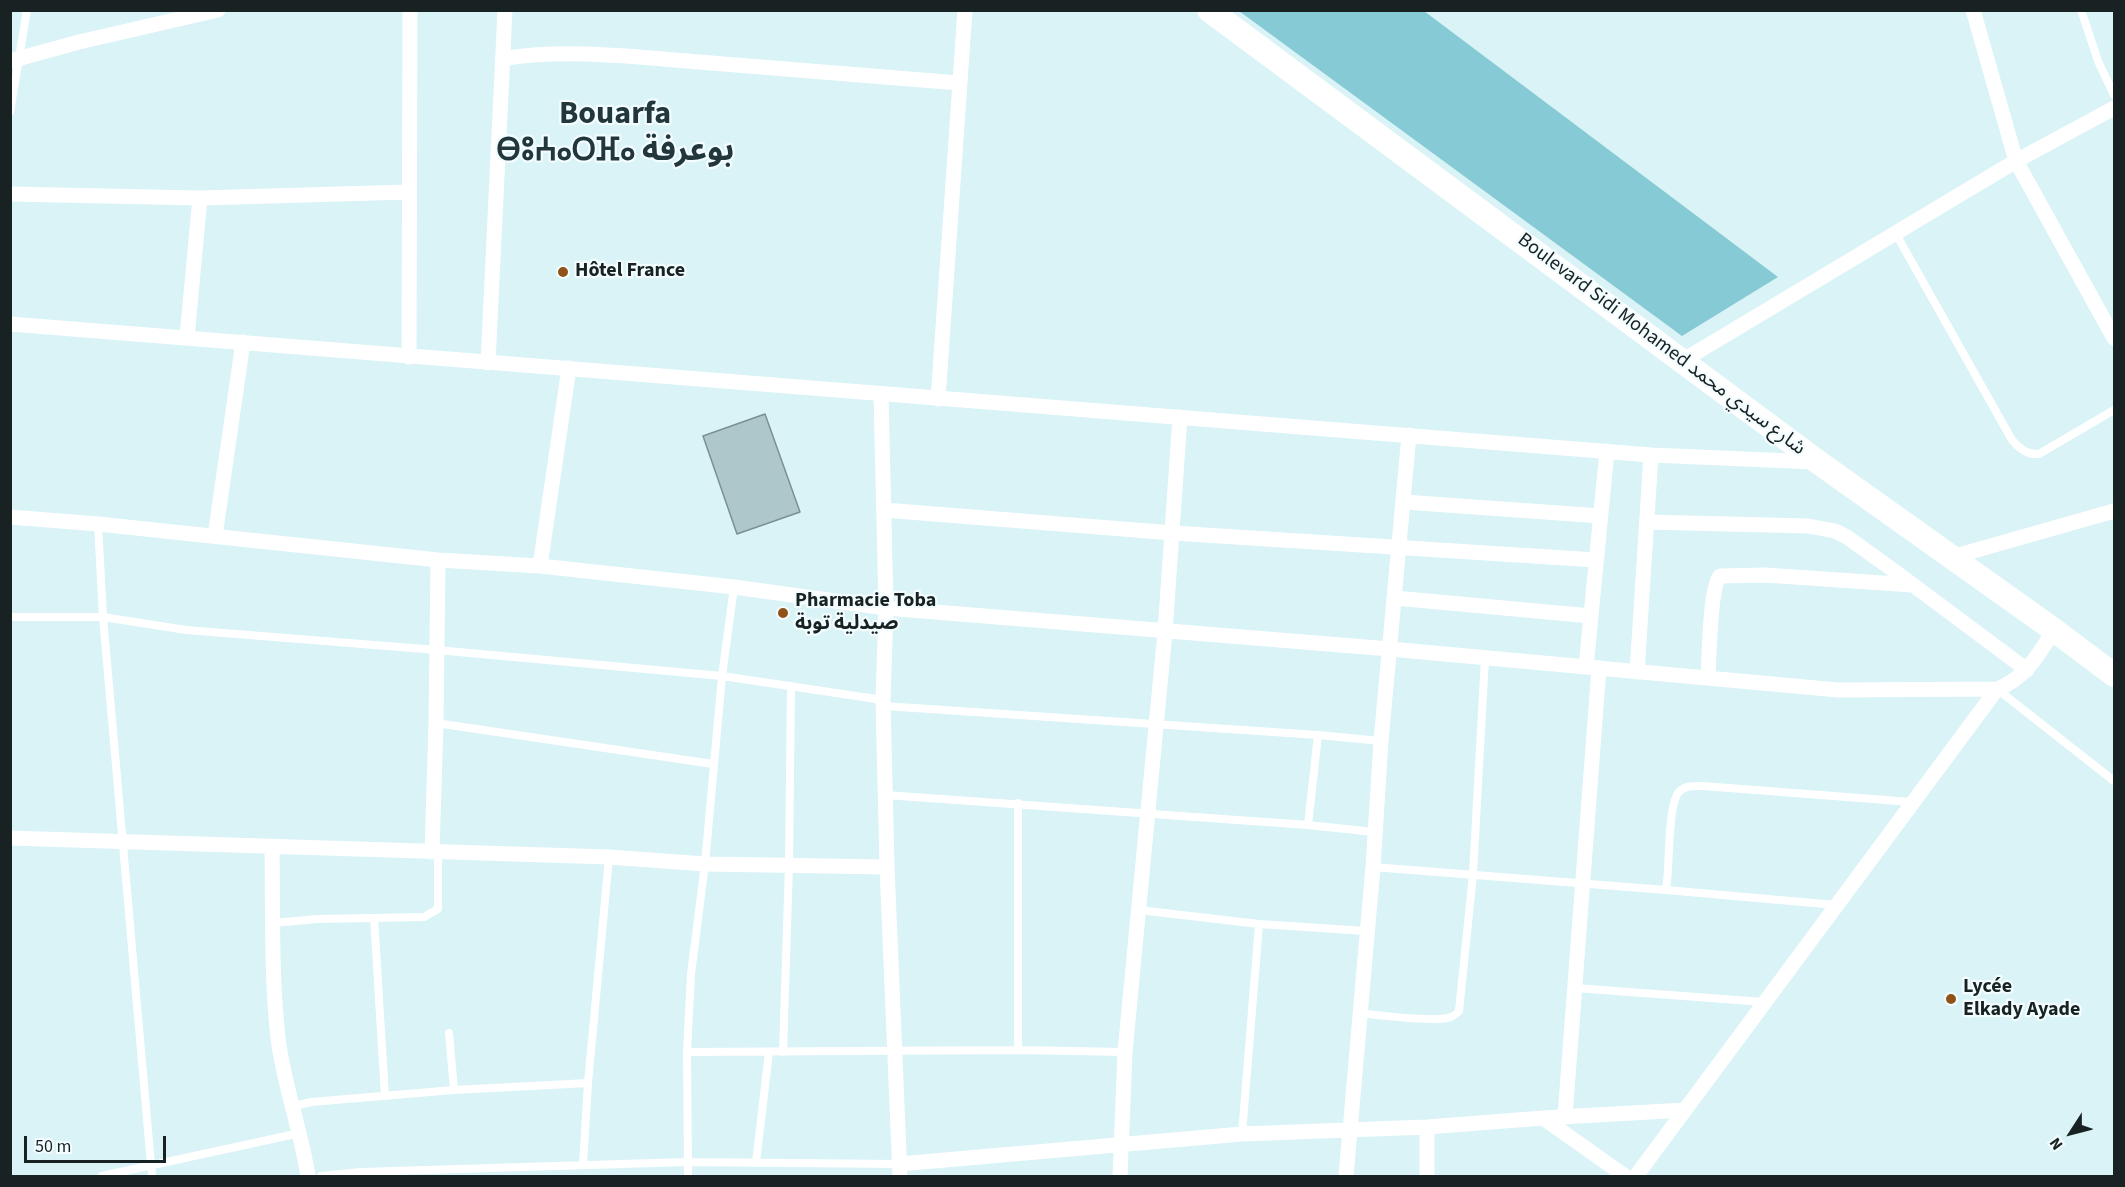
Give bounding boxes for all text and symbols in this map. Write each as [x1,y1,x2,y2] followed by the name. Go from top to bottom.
[496,97,734,172] district label: Bouarfa ⴱⵓⵄⴰⵔⴼⴰ بوعرفة
[1512,229,1810,461] street label: Boulevard Sidi Mohamed شارع سيدي محمد
[575,260,685,284] place label: Hôtel France
[556,265,570,279] marker: Hôtel France
[795,590,936,637] place label: Pharmacie Toba صيدلية توبة
[776,606,790,620] marker: Pharmacie Toba صيدلية توبة
[1963,976,2080,1023] place label: Lycée Elkady Ayade
[1944,992,1958,1006] marker: Lycée Elkady Ayade
[2041,1103,2101,1163] north arrow
[27,1124,170,1162] scale bar
[2044,1133,2068,1154] text: N
[35,1134,71,1159] text: 50 m

